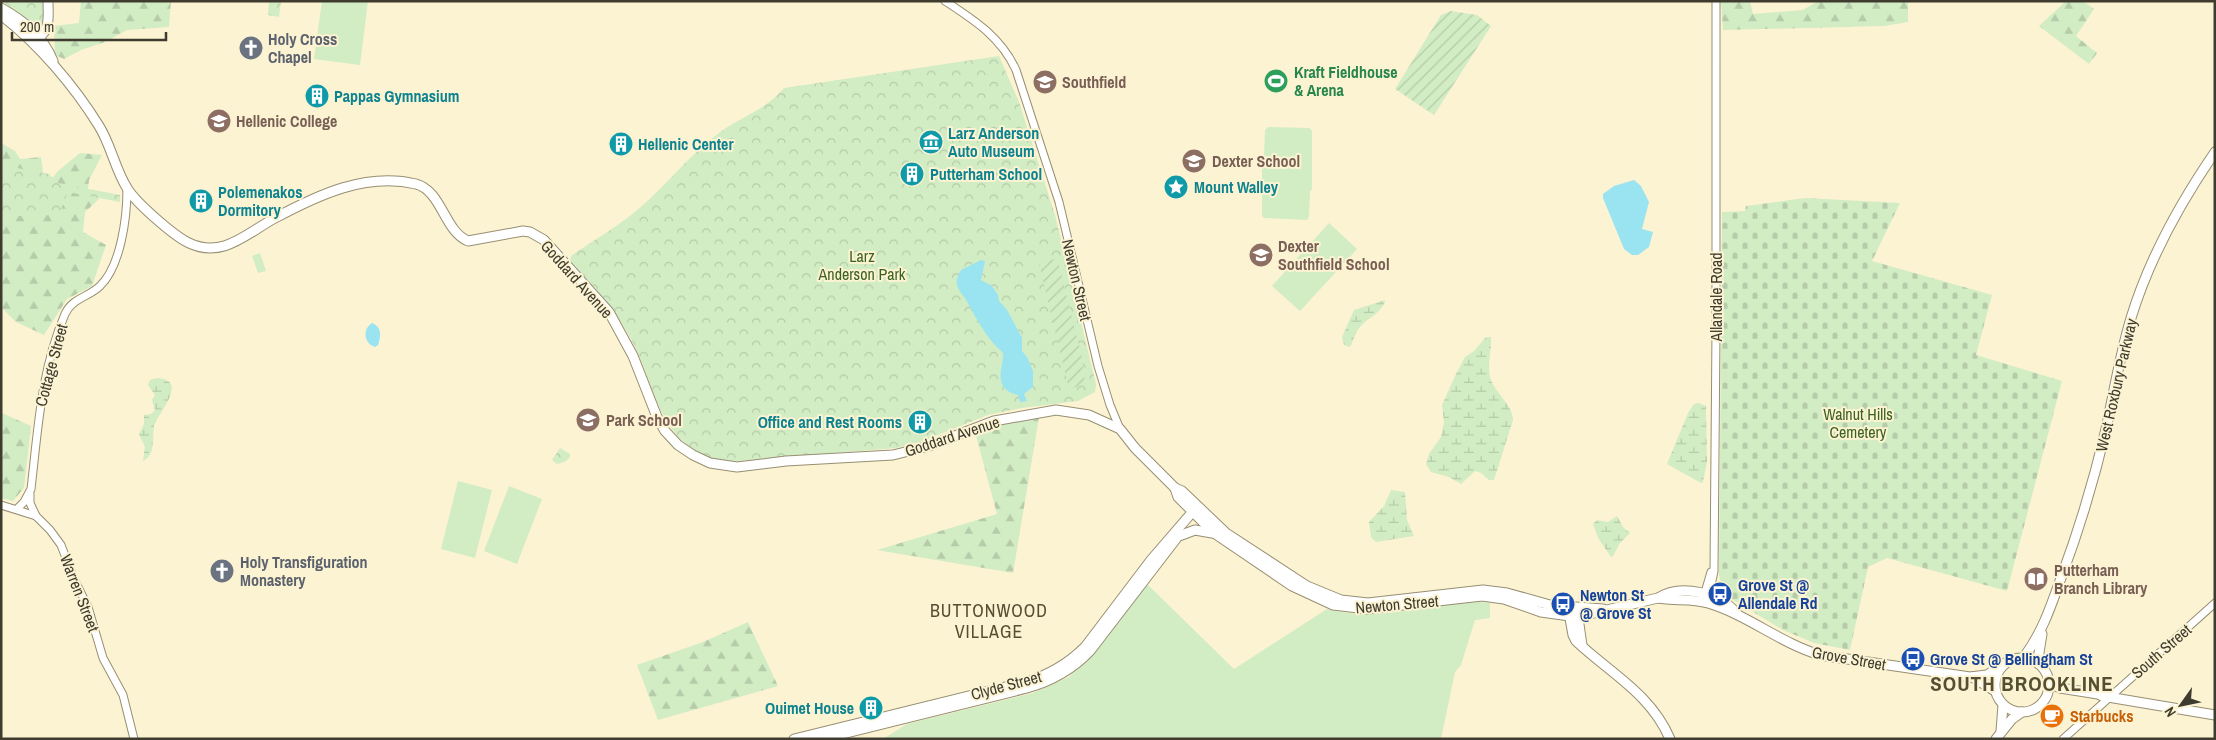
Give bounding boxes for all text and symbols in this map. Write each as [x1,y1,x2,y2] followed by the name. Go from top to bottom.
[12,10,166,42] scale bar
[20,16,54,37] text: 200 m
[268,28,337,68] place label: Holy Cross Chapel
[238,35,264,61] church icon: Holy Cross Chapel
[1294,61,1398,101] place label: Kraft Fieldhouse & Arena
[1263,68,1289,94] sports icon: Kraft Fieldhouse & Arena
[1032,69,1058,95] school or university icon: Southfield
[1062,71,1126,93] place label: Southfield
[304,83,330,109] building icon: Pappas Gymnasium
[334,85,459,107] place label: Pappas Gymnasium
[206,108,232,134] school or university icon: Hellenic College
[236,110,337,132] place label: Hellenic College
[948,122,1039,162] place label: Larz Anderson Auto Museum
[918,129,944,155] museum icon: Larz Anderson Auto Museum
[608,131,634,157] building icon: Hellenic Center
[638,133,734,155] place label: Hellenic Center
[1181,148,1207,174] school or university icon: Dexter School
[1212,150,1300,172] place label: Dexter School
[899,161,925,187] building icon: Putterham School
[930,163,1042,185] place label: Putterham School
[1163,174,1189,200] place icon: Mount Walley
[1194,176,1279,198] place label: Mount Walley
[218,181,303,221] place label: Polemenakos Dormitory
[188,188,214,214] building icon: Polemenakos Dormitory
[536,235,618,323] street label: Goddard Avenue
[1278,235,1390,275] place label: Dexter Southfield School
[1057,237,1097,323] street label: Newton Street
[1248,242,1274,268] school or university icon: Dexter Southfield School
[818,245,906,285] park label: Larz Anderson Park
[1705,253,1727,342] street label: Allandale Road
[2090,316,2142,454] street label: West Roxbury Parkway
[29,321,73,409] street label: Cottage Street
[1823,403,1893,443] park label: Walnut Hills Cemetery
[575,407,601,433] school or university icon: Park School
[606,409,682,431] place label: Park School
[907,409,933,435] building icon: Office and Rest Rooms
[902,410,1002,462] street label: Goddard Avenue
[758,411,902,433] place label: Office and Rest Rooms
[55,551,105,635] street label: Warren Street
[240,551,368,591] place label: Holy Transfiguration Monastery
[209,558,235,584] church icon: Holy Transfiguration Monastery
[2054,559,2148,599] place label: Putterham Branch Library
[2023,566,2049,592] library icon: Putterham Branch Library
[1738,574,1817,614] place label: Grove St @ Allendale Rd
[1707,581,1733,607] bus stop icon: Grove St @ Allendale Rd
[1580,584,1652,624] place label: Newton St @ Grove St
[1355,589,1440,619] street label: Newton Street
[1550,591,1576,617] bus stop icon: Newton St @ Grove St
[930,598,1048,644] district label: BUTTONWOOD VILLAGE
[2126,619,2196,683] street label: South Street
[1810,641,1888,675] street label: Grove Street
[1900,646,1926,672] bus stop icon: Grove St @ Bellingham St
[1930,648,2093,670] place label: Grove St @ Bellingham St
[968,665,1044,705] street label: Clyde Street
[1930,669,2114,698] district label: SOUTH BROOKLINE
[2156,680,2206,730] north arrow
[858,695,884,721] building icon: Ouimet House
[765,697,854,719] place label: Ouimet House
[2039,703,2065,729] cafe icon: Starbucks
[2160,704,2180,720] text: N
[2070,705,2133,727] place label: Starbucks

